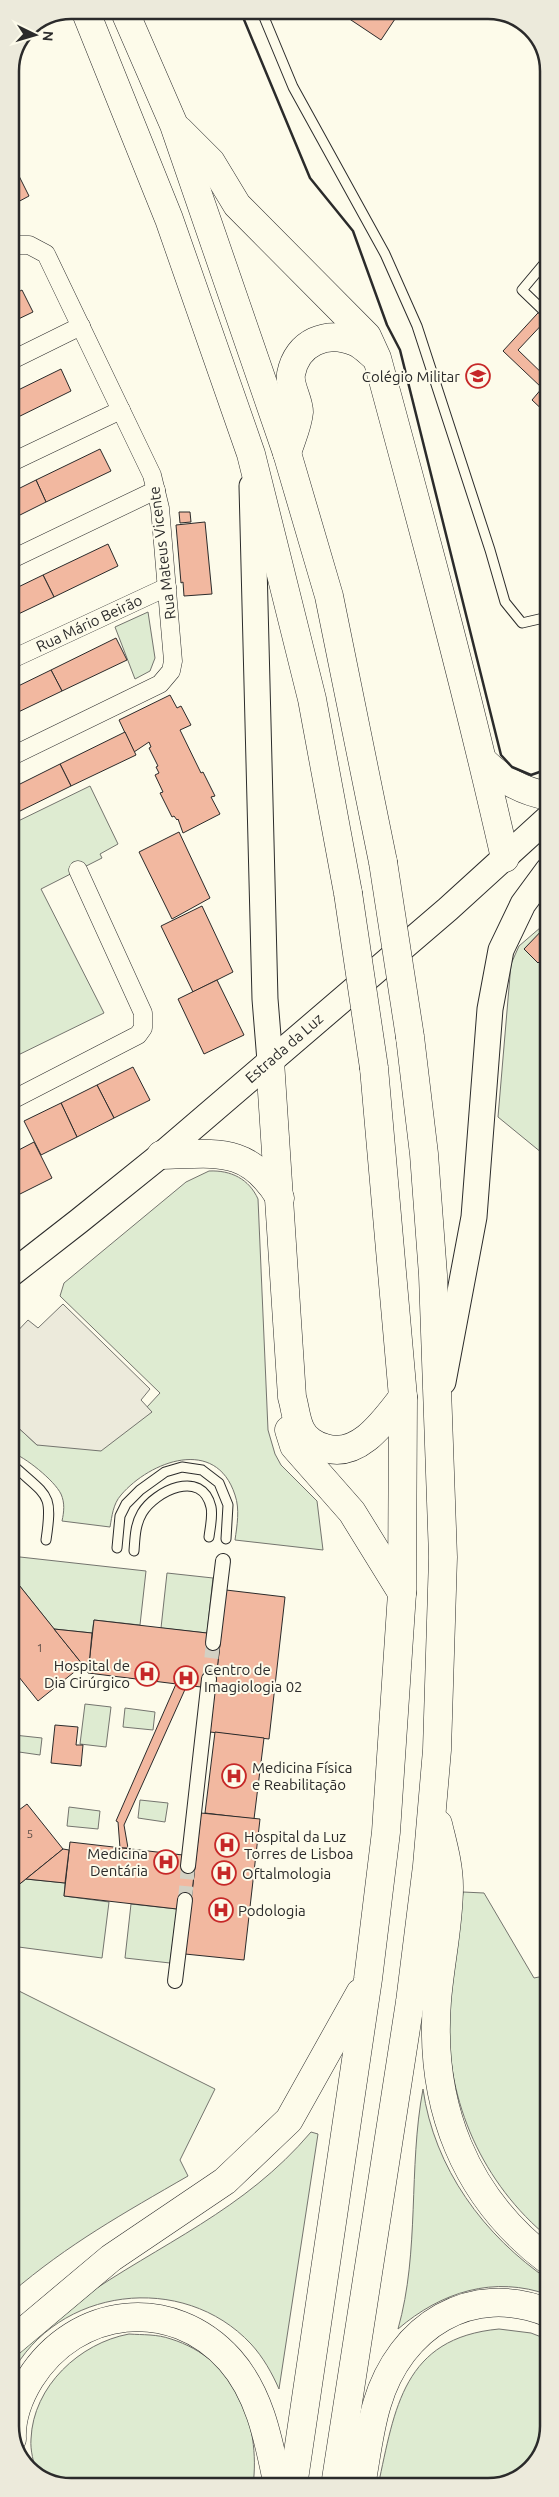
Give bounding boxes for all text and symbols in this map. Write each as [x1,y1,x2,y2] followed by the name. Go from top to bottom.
[10,10,60,60] north arrow
[40,30,56,42] text: N
[465,363,491,389] school or university icon: Colégio Militar
[362,368,460,385] place label: Colégio Militar
[145,485,179,621] street label: Rua Mateus Vicente
[33,591,145,655] street label: Rua Mário Beirão
[242,1010,326,1086] street label: Estrada da Luz
[37,1641,43,1654] house number: 1
[44,1657,130,1691] place label: Hospital de Dia Cirúrgico
[134,1661,160,1687] hospital icon: Hospital de Dia Cirúrgico
[204,1661,303,1695] place label: Centro de Imagiologia 02
[173,1665,199,1691] hospital icon: Centro de Imagiologia 02
[252,1759,352,1793] place label: Medicina Física e Reabilitação
[221,1763,247,1789] hospital icon: Medicina Física e Reabilitação
[27,1827,33,1840] house number: 5
[244,1828,354,1862] place label: Hospital da Luz Torres de Lisboa
[214,1832,240,1858] hospital icon: Hospital da Luz Torres de Lisboa
[87,1845,148,1879] place label: Medicina Dentária
[153,1849,179,1875] hospital icon: Medicina Dentária
[211,1860,237,1886] hospital icon: Oftalmologia
[242,1865,331,1882] place label: Oftalmologia
[208,1897,234,1923] hospital icon: Podologia
[238,1902,306,1919] place label: Podologia

